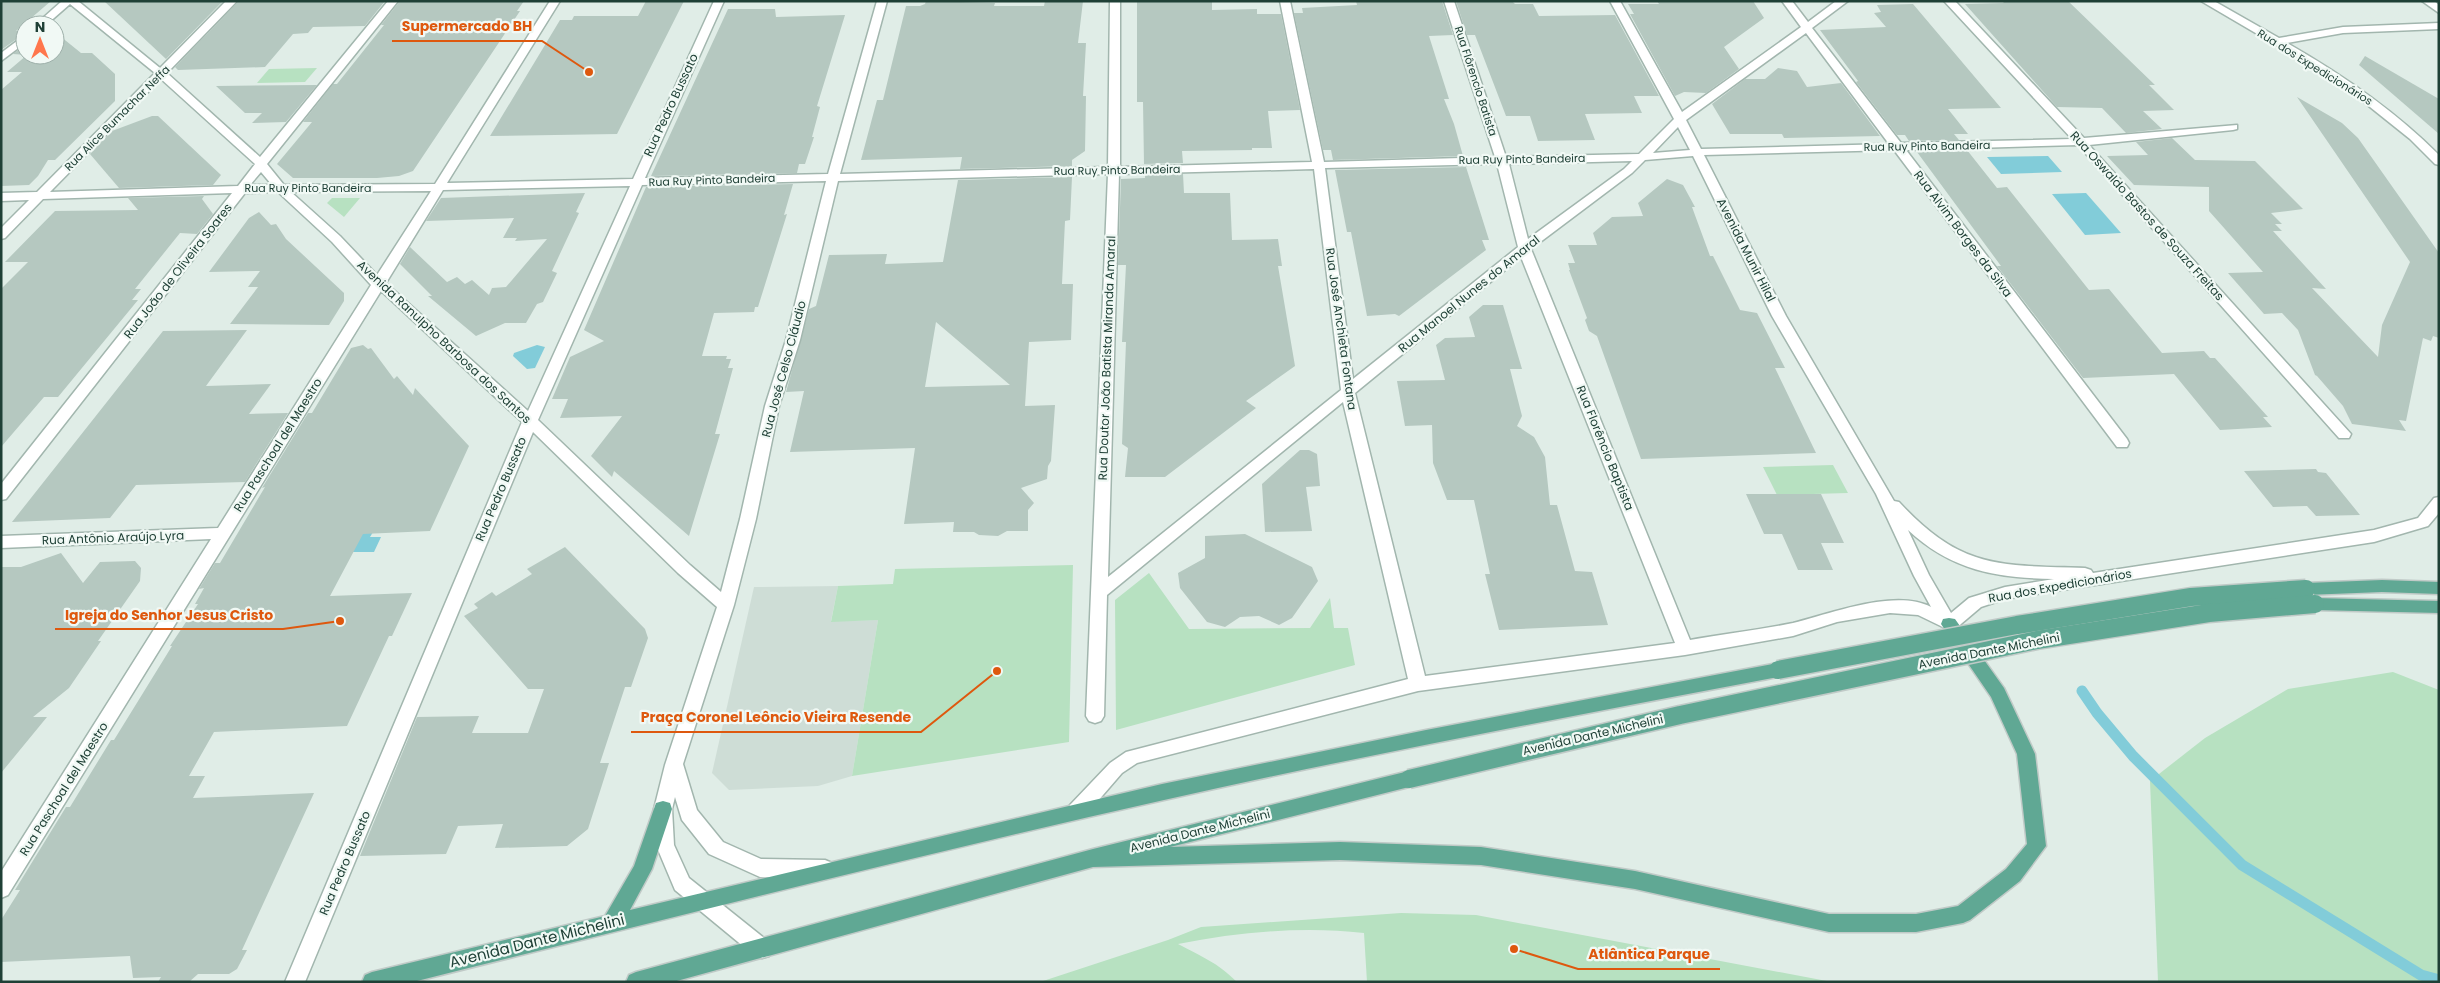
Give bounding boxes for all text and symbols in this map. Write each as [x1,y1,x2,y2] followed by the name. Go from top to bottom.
[392,12,542,41] callout: Supermercado BH
[15,15,65,65] north arrow
[402,16,532,36] text: Supermercado BH
[35,17,45,37] text: N
[1451,24,1501,138] street label: Rua Flôrencio Batista
[2254,25,2376,109] street label: Rua dos Expedicionários
[639,50,702,159] street label: Rua Pedro Bussato
[61,62,173,174] street label: Rua Alice Bumachar Neffa
[2067,127,2228,304] street label: Rua Oswaldo Bastos de Souza Freitas
[1863,137,1991,155] street label: Rua Ruy Pinto Bandeira
[1458,150,1586,168] street label: Rua Ruy Pinto Bandeira
[1053,161,1181,179] street label: Rua Ruy Pinto Bandeira
[1910,167,2017,300] street label: Rua Alvim Borges da Silva
[648,170,776,190] street label: Rua Ruy Pinto Bandeira
[245,180,371,196] street label: Rua Ruy Pinto Bandeira
[1713,195,1780,304] street label: Avenida Munir Hilal
[119,200,236,342] street label: Rua João de Oliveira Soares
[1394,231,1543,356] street label: Rua Manoel Nunes do Amaral
[1094,235,1119,481] street label: Rua Doutor João Batista Miranda Amaral
[1322,247,1361,411] street label: Rua José Anchieta Fontana
[354,256,535,427] street label: Avenida Ranulpho Barbosa dos Santos
[757,298,810,439] street label: Rua José Celso Cláudio
[229,374,326,515] street label: Rua Paschoal del Maestro
[1573,383,1638,513] street label: Rua Florêncio Baptista
[471,434,530,544] street label: Rua Pedro Bussato
[42,527,184,548] street label: Rua Antônio Araújo Lyra
[1987,565,2133,606] street label: Rua dos Expedicionários
[55,600,283,629] callout: Igreja do Senhor Jesus Cristo
[65,605,273,625] text: Igreja do Senhor Jesus Cristo
[1917,628,2061,673] street label: Avenida Dante Michelini
[631,703,921,732] callout: Praça Coronel Leôncio Vieira Resende
[641,707,912,727] text: Praça Coronel Leôncio Vieira Resende
[1521,710,1665,759] street label: Avenida Dante Michelini
[15,718,112,859] street label: Rua Paschoal del Maestro
[1128,805,1272,856] street label: Avenida Dante Michelini
[315,808,374,918] street label: Rua Pedro Bussato
[447,909,627,972] street label: Avenida Dante Michelini
[1578,940,1720,969] callout: Atlântica Parque
[1588,944,1710,964] text: Atlântica Parque

